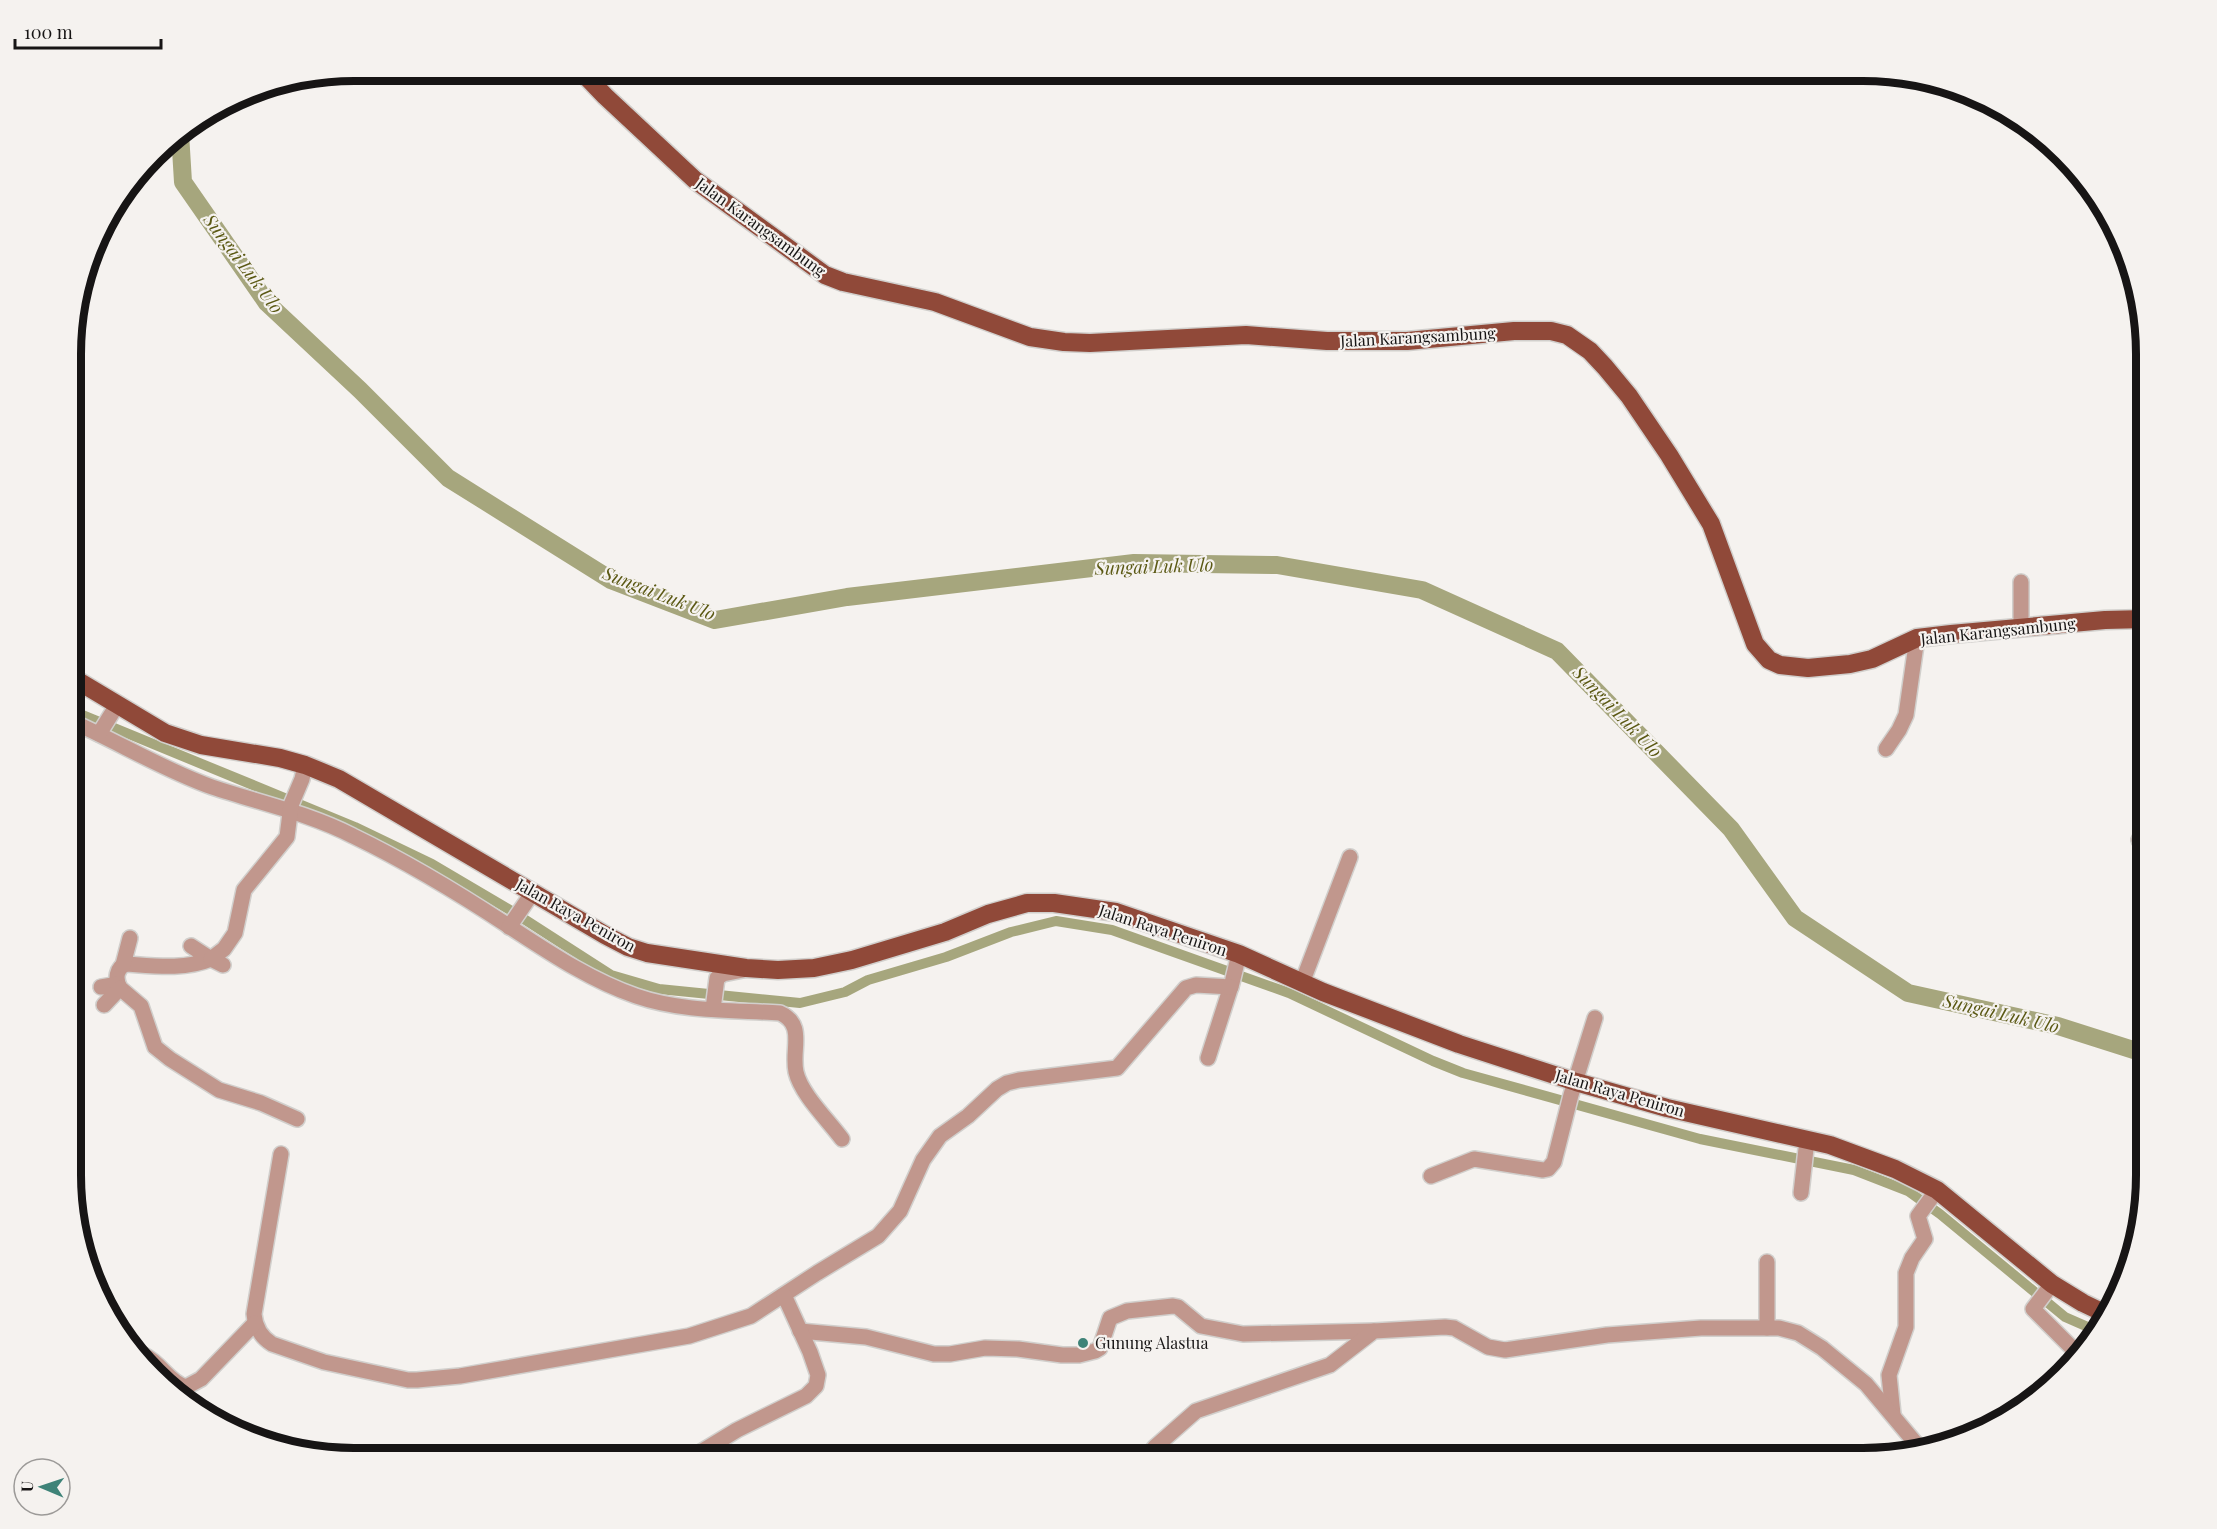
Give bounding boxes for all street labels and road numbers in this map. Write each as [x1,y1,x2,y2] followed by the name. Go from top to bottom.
[691,172,831,281] street label: Jalan Karangsambung
[1339,322,1497,351] street label: Jalan Karangsambung
[1918,612,2077,649] street label: Jalan Karangsambung
[512,873,640,956] street label: Jalan Raya Peniron
[1095,899,1230,960] street label: Jalan Raya Peniron
[1552,1064,1688,1121] street label: Jalan Raya Peniron

